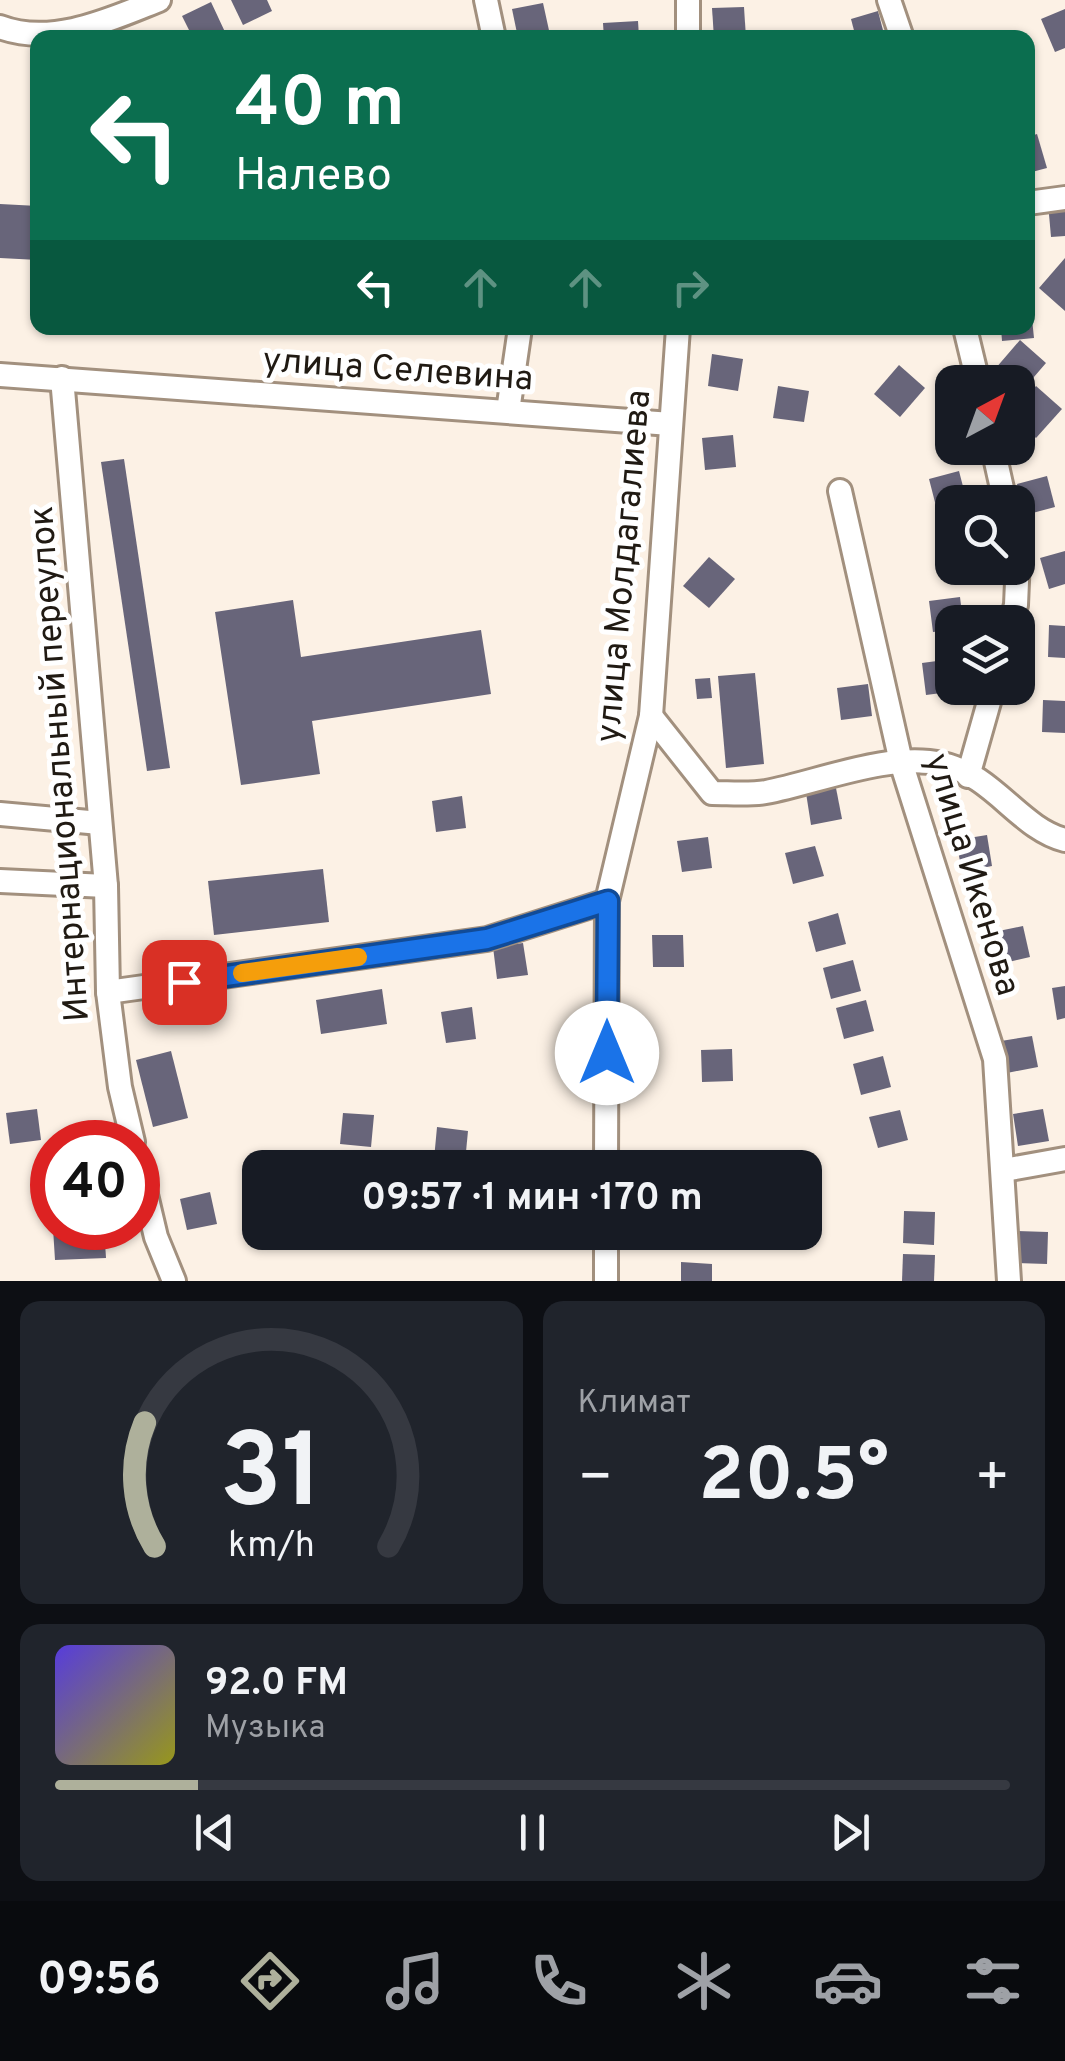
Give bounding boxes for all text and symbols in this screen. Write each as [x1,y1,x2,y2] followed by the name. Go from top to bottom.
[235,62,405,151] text: 40 m
[70,70,200,200] icon: left
[235,149,392,206] text: Налево
[348,260,403,315] icon: left
[453,260,508,315] icon: ahead
[558,260,613,315] icon: ahead
[663,260,718,315] icon: right
[261,340,534,402] street label: улица Селевина
[935,365,1035,465] north arrow
[935,365,1035,705] map controls
[588,388,662,745] street label: улица Молдагалиева
[935,485,1035,585] button: search
[21,504,101,1023] street label: Интернациональный переулок
[935,605,1035,705] button: layers
[913,748,1029,1001] street label: улица Икенова
[142,940,227,1025] pin
[157,955,212,1010] icon: arrive
[555,1001,659,1105] position arrow
[30,1120,160,1250] speed limit sign: 40
[361,1175,703,1224] text: 09:57 · 1 мин · 170 m
[578,1384,691,1424] text: Климат
[219,1412,323,1544] text: 31
[699,1432,889,1527] text: 20.5°
[578,1445,613,1515] text: −
[975,1445,1010,1515] text: +
[228,1524,315,1570] text: km/h
[205,1660,348,1709] text: 92.0 FM
[205,1709,325,1749] text: Музыка
[187,1805,242,1860] icon: previous
[505,1805,560,1860] icon: pause
[823,1805,878,1860] icon: next
[235,1946,305,2016] icon: directions
[380,1946,450,2016] icon: music
[524,1946,594,2016] icon: phone
[669,1946,739,2016] icon: climate
[813,1946,883,2016] icon: car
[958,1946,1028,2016] icon: filters
[37,1953,161,2010] text: 09:56

